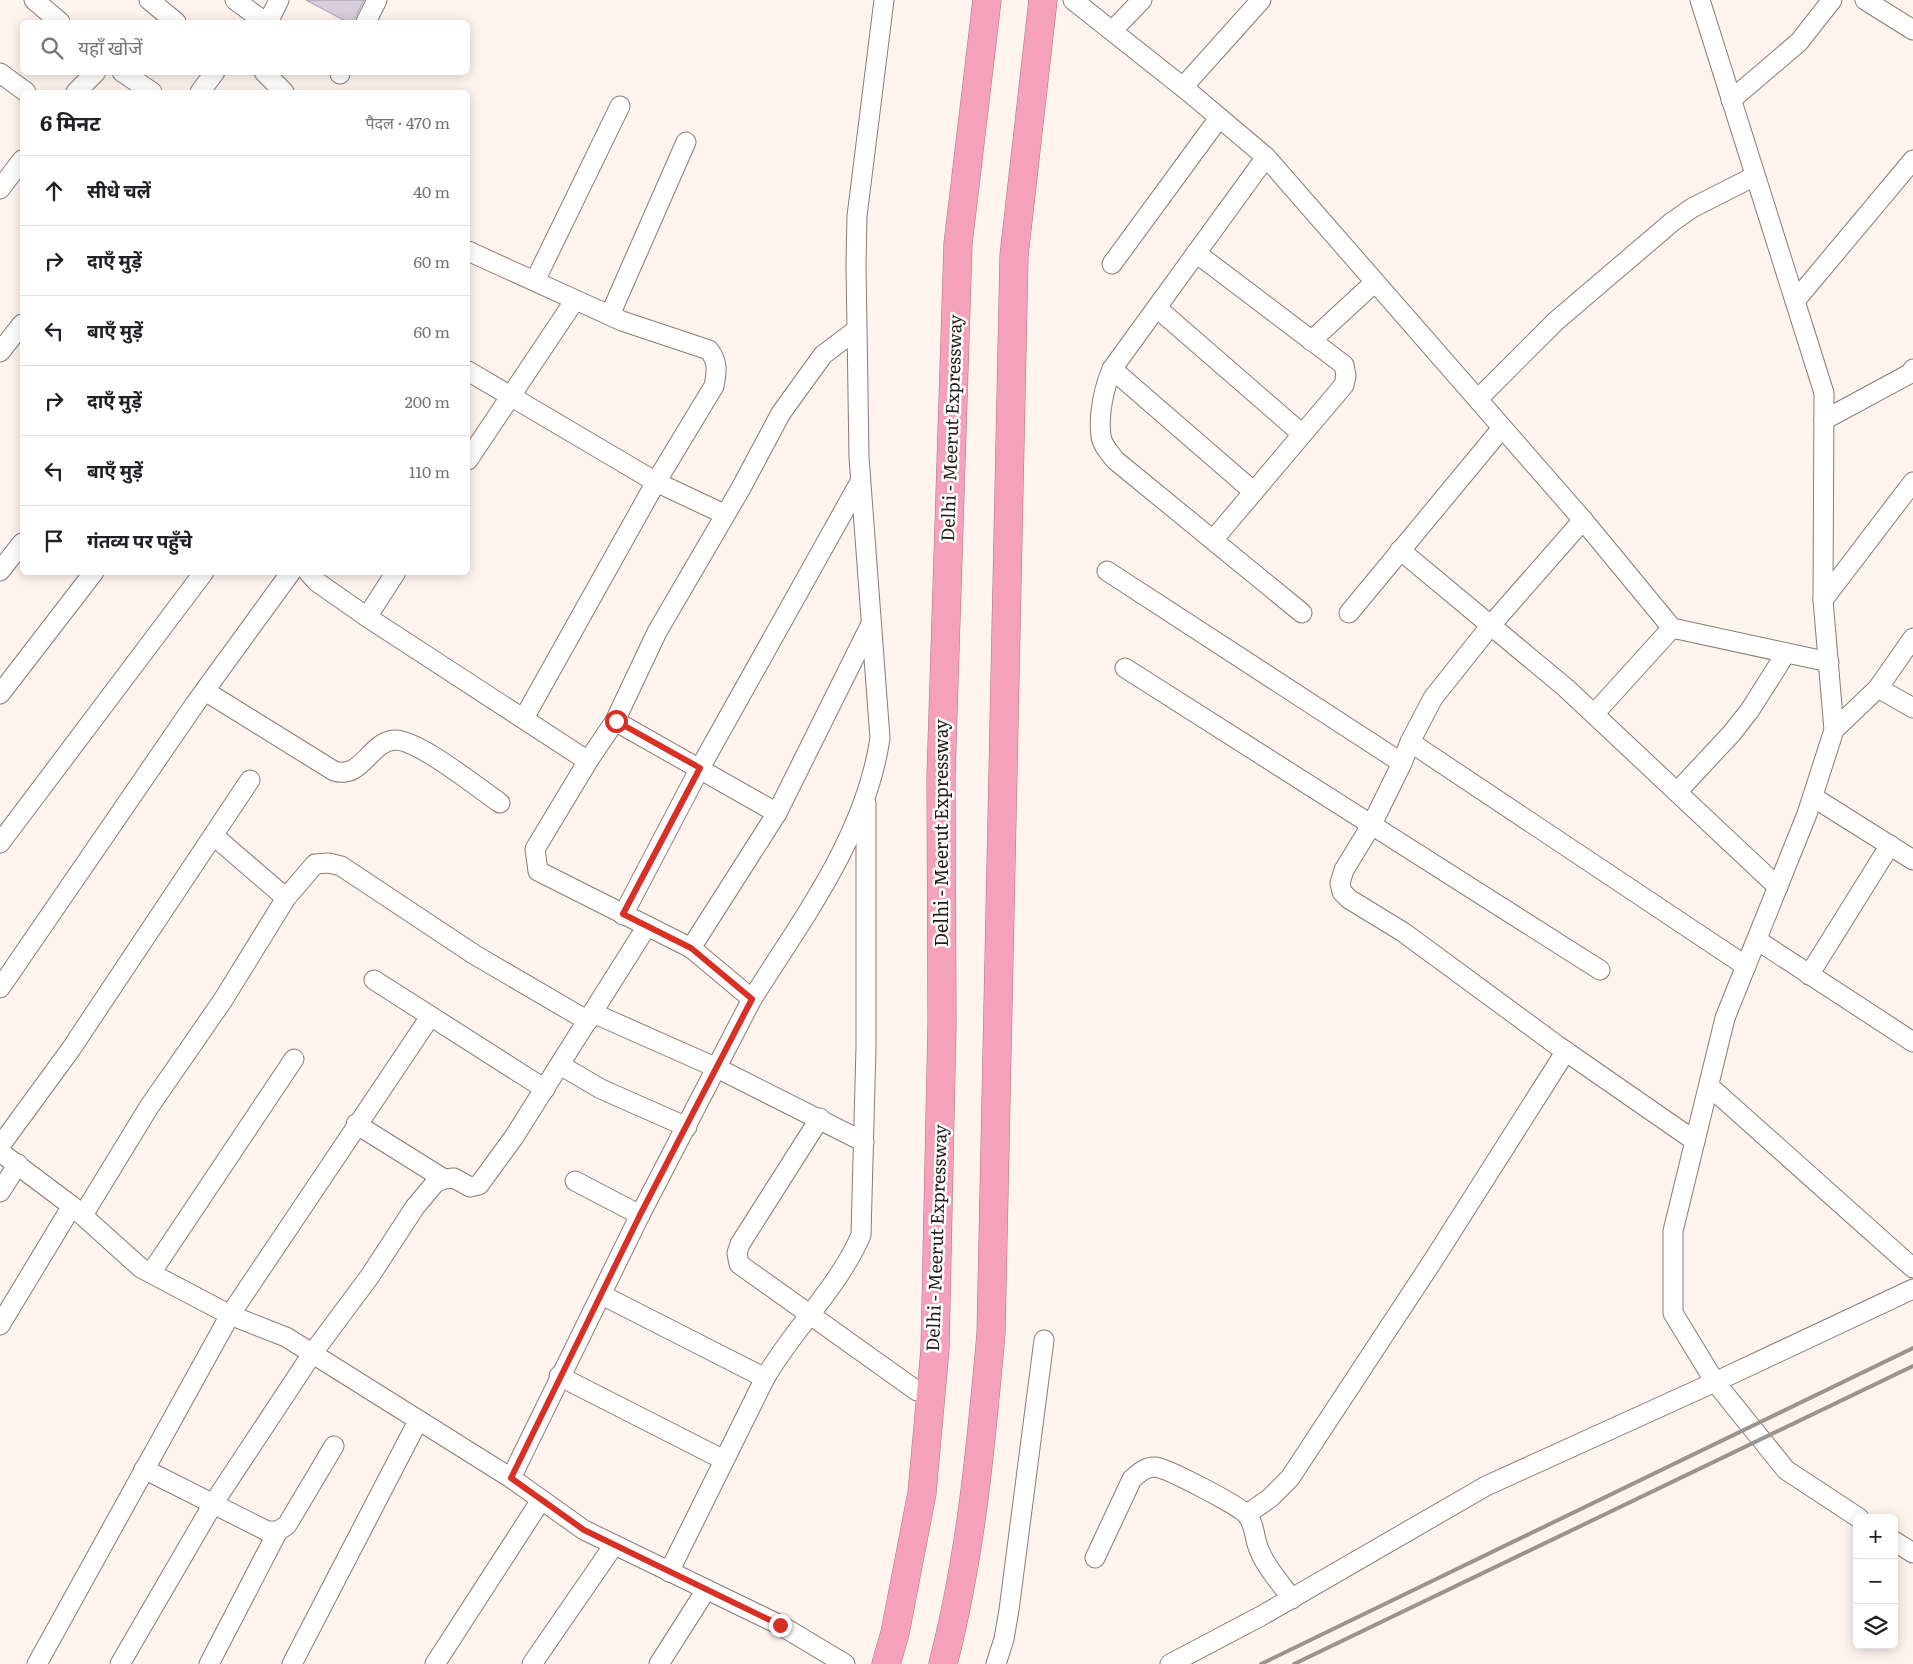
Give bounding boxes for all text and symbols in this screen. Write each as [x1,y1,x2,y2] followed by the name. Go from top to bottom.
[20,20,470,75] search box
[78,33,142,61] text: यहाँ खोजें
[38,34,66,62] icon: search
[40,106,101,137] text: 6 मिनट
[366,110,450,134] text: पैदल · 470 m
[87,176,151,204] text: सीधे चलें
[40,177,68,205] icon: ahead
[413,179,450,203] text: 40 m
[87,246,142,274] text: दाएँ मुड़ें
[40,247,68,275] icon: right
[413,249,450,273] text: 60 m
[933,313,968,542] street label: Delhi - Meerut Expressway
[87,316,143,344] text: बाएँ मुड़ें
[40,317,68,345] icon: left
[413,319,450,343] text: 60 m
[87,386,142,414] text: दाएँ मुड़ें
[40,387,68,415] icon: right
[405,389,450,413] text: 200 m
[87,456,143,484] text: बाएँ मुड़ें
[40,457,68,485] icon: left
[409,459,450,483] text: 110 m
[87,526,192,554] text: गंतव्य पर पहुँचे
[40,527,68,555] icon: arrive
[605,710,628,733] route start
[927,719,954,947] street label: Delhi - Meerut Expressway
[918,1123,953,1352] street label: Delhi - Meerut Expressway
[1853,1514,1898,1649] map controls
[1853,1514,1898,1559] button: +
[1853,1559,1898,1604] button: −
[1853,1604,1898,1649] button: layers
[769,1614,792,1637] route end

